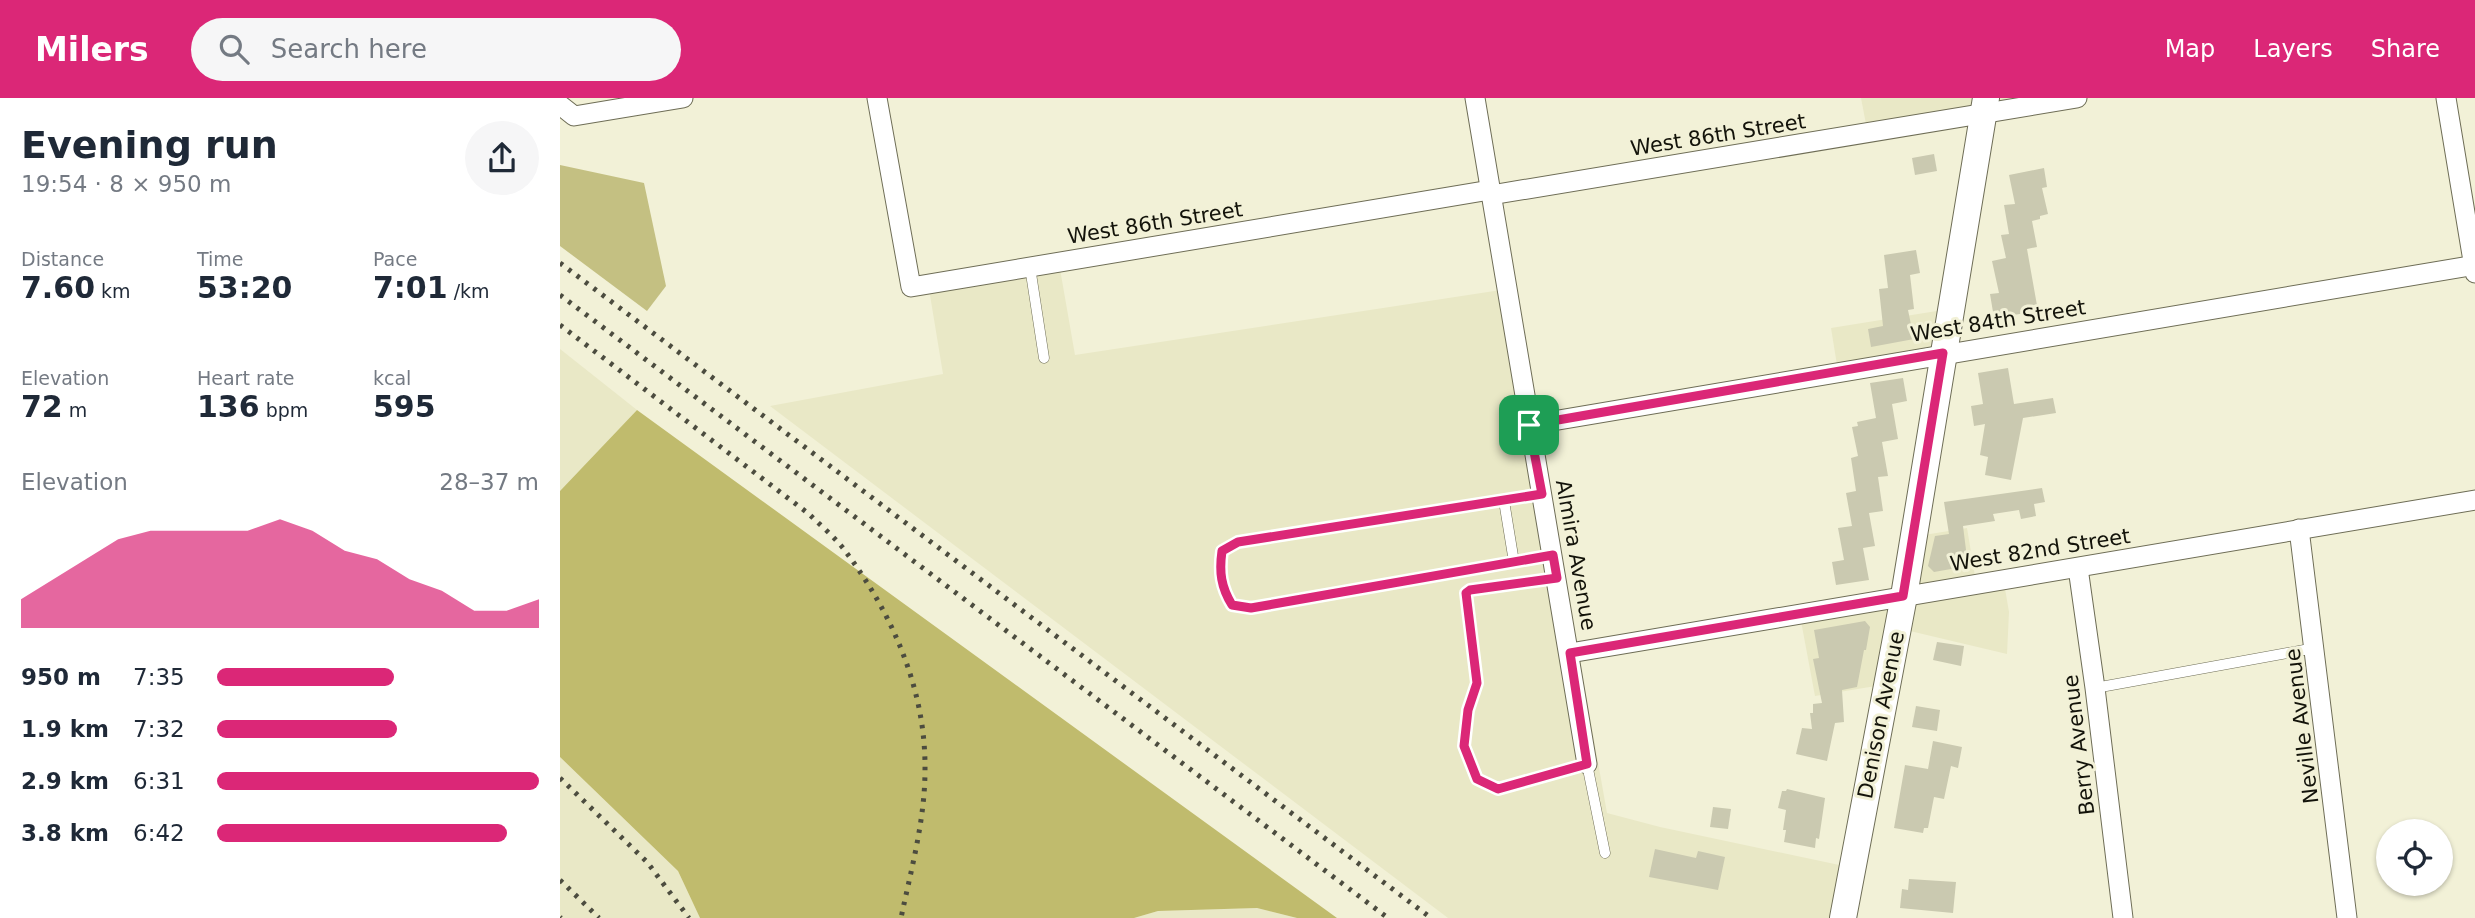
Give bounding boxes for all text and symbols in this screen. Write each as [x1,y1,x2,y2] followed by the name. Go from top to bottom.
[191,18,681,81] search box
[35,30,149,69] text: Milers
[215,30,253,68] icon: search
[271,34,427,64] text: Search here
[2165,35,2215,63] text: Map
[2253,35,2333,63] text: Layers
[2371,35,2440,63] text: Share
[1629,109,1807,161] street label: West 86th Street
[465,121,539,195] button: share
[21,123,278,167] text: Evening run
[21,171,231,197] text: 19:54 · 8 × 950 m
[1066,197,1244,249] street label: West 86th Street
[21,248,104,270] text: Distance
[197,248,244,270] text: Time
[373,248,417,270] text: Pace
[21,270,95,305] text: 7.60
[197,270,293,305] text: 53:20
[373,270,448,305] text: 7:01
[95,280,131,302] text: km
[448,280,490,302] text: /km
[1909,295,2087,347] street label: West 84th Street
[21,367,109,389] text: Elevation
[197,367,295,389] text: Heart rate
[373,367,411,389] text: kcal
[21,389,63,424] text: 72
[197,389,260,424] text: 136
[373,389,436,424] text: 595
[1499,395,1559,455] pin
[63,399,87,421] text: m
[260,399,308,421] text: bpm
[1510,406,1548,444] icon: arrive
[21,469,128,495] text: Elevation
[439,469,539,495] text: 28–37 m
[1551,478,1601,632] street label: Almira Avenue
[1948,524,2132,576] street label: West 82nd Street
[1853,629,1909,801] street label: Denison Avenue
[2281,647,2323,805] street label: Neville Avenue
[21,664,101,690] text: 950 m
[133,664,185,690] text: 7:35
[2058,673,2100,817] street label: Berry Avenue
[21,716,109,742] text: 1.9 km
[133,716,185,742] text: 7:32
[21,768,109,794] text: 2.9 km
[133,768,185,794] text: 6:31
[2376,819,2453,896] map controls
[2376,819,2453,896] button: locate
[21,820,109,846] text: 3.8 km
[133,820,185,846] text: 6:42

